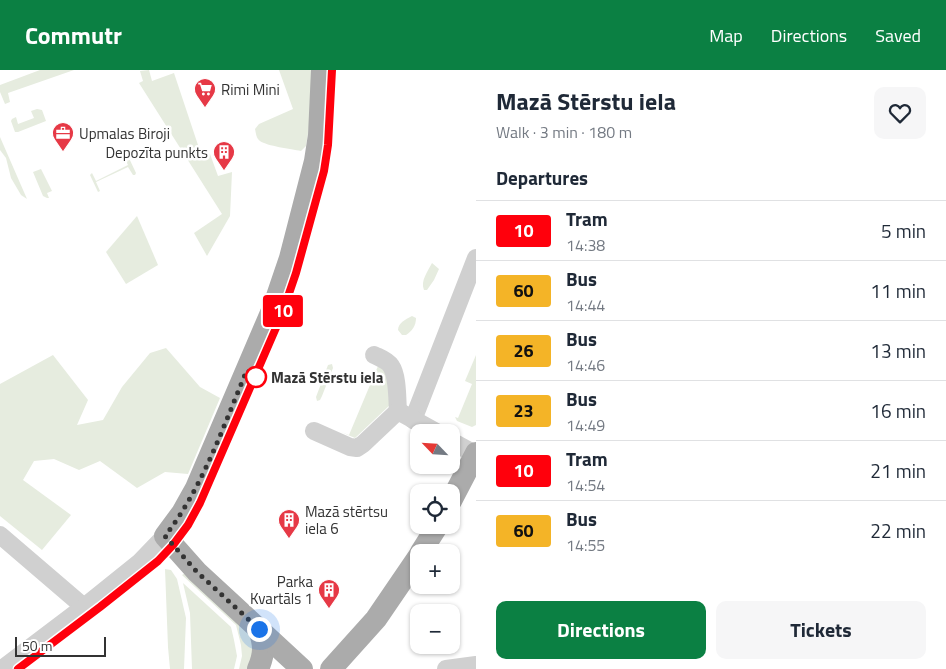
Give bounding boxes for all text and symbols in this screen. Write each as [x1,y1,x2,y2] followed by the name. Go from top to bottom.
[25,17,122,53] text: Commutr
[709,22,743,49] text: Map
[771,22,847,49] text: Directions
[875,22,921,49] text: Saved
[193,77,217,108] supermarket icon: Rimi Mini
[221,78,280,101] place label: Rimi Mini
[496,83,676,119] text: Mazā Stērstu iela
[874,87,926,139] button: heart
[496,120,632,144] text: Walk · 3 min · 180 m
[51,121,75,152] office icon: Upmalas Biroji
[79,122,170,145] place label: Upmalas Biroji
[212,140,236,171] building icon: Depozīta punkts
[105,141,208,164] place label: Depozīta punkts
[496,163,588,192] text: Departures
[566,204,608,233] text: Tram
[881,216,926,245] text: 5 min
[513,217,534,244] text: 10
[566,233,605,257] text: 14:38
[566,264,597,293] text: Bus
[870,276,926,305] text: 11 min
[513,277,534,304] text: 60
[566,293,605,317] text: 14:44
[260,295,306,327] line badge: 10
[273,297,293,324] text: 10
[566,324,597,353] text: Bus
[870,336,926,365] text: 13 min
[513,337,534,364] text: 26
[566,353,605,377] text: 14:46
[245,366,267,388] marker: Mazā Stērstu iela
[271,366,384,389] place label: Mazā Stērstu iela
[566,384,597,413] text: Bus
[870,396,926,425] text: 16 min
[513,397,534,424] text: 23
[566,413,605,437] text: 14:49
[410,424,460,474] north arrow
[410,424,460,654] map controls
[566,444,608,473] text: Tram
[870,456,926,485] text: 21 min
[513,457,534,484] text: 10
[566,473,605,497] text: 14:54
[410,484,460,534] button: locate
[305,500,388,540] place label: Mazā stērtsu iela 6
[566,504,597,533] text: Bus
[277,508,301,539] building icon: Mazā stērtsu iela 6
[870,516,926,545] text: 22 min
[513,517,534,544] text: 60
[566,533,605,557] text: 14:55
[410,544,460,594] button: +
[250,570,313,610] place label: Parka Kvartāls 1
[317,578,341,609] building icon: Parka Kvartāls 1
[496,601,706,659] button: Directions
[716,601,926,659] button: Tickets
[410,604,460,654] button: −
[247,617,272,642] your location
[15,634,106,657] scale bar
[22,635,52,656] text: 50 m

